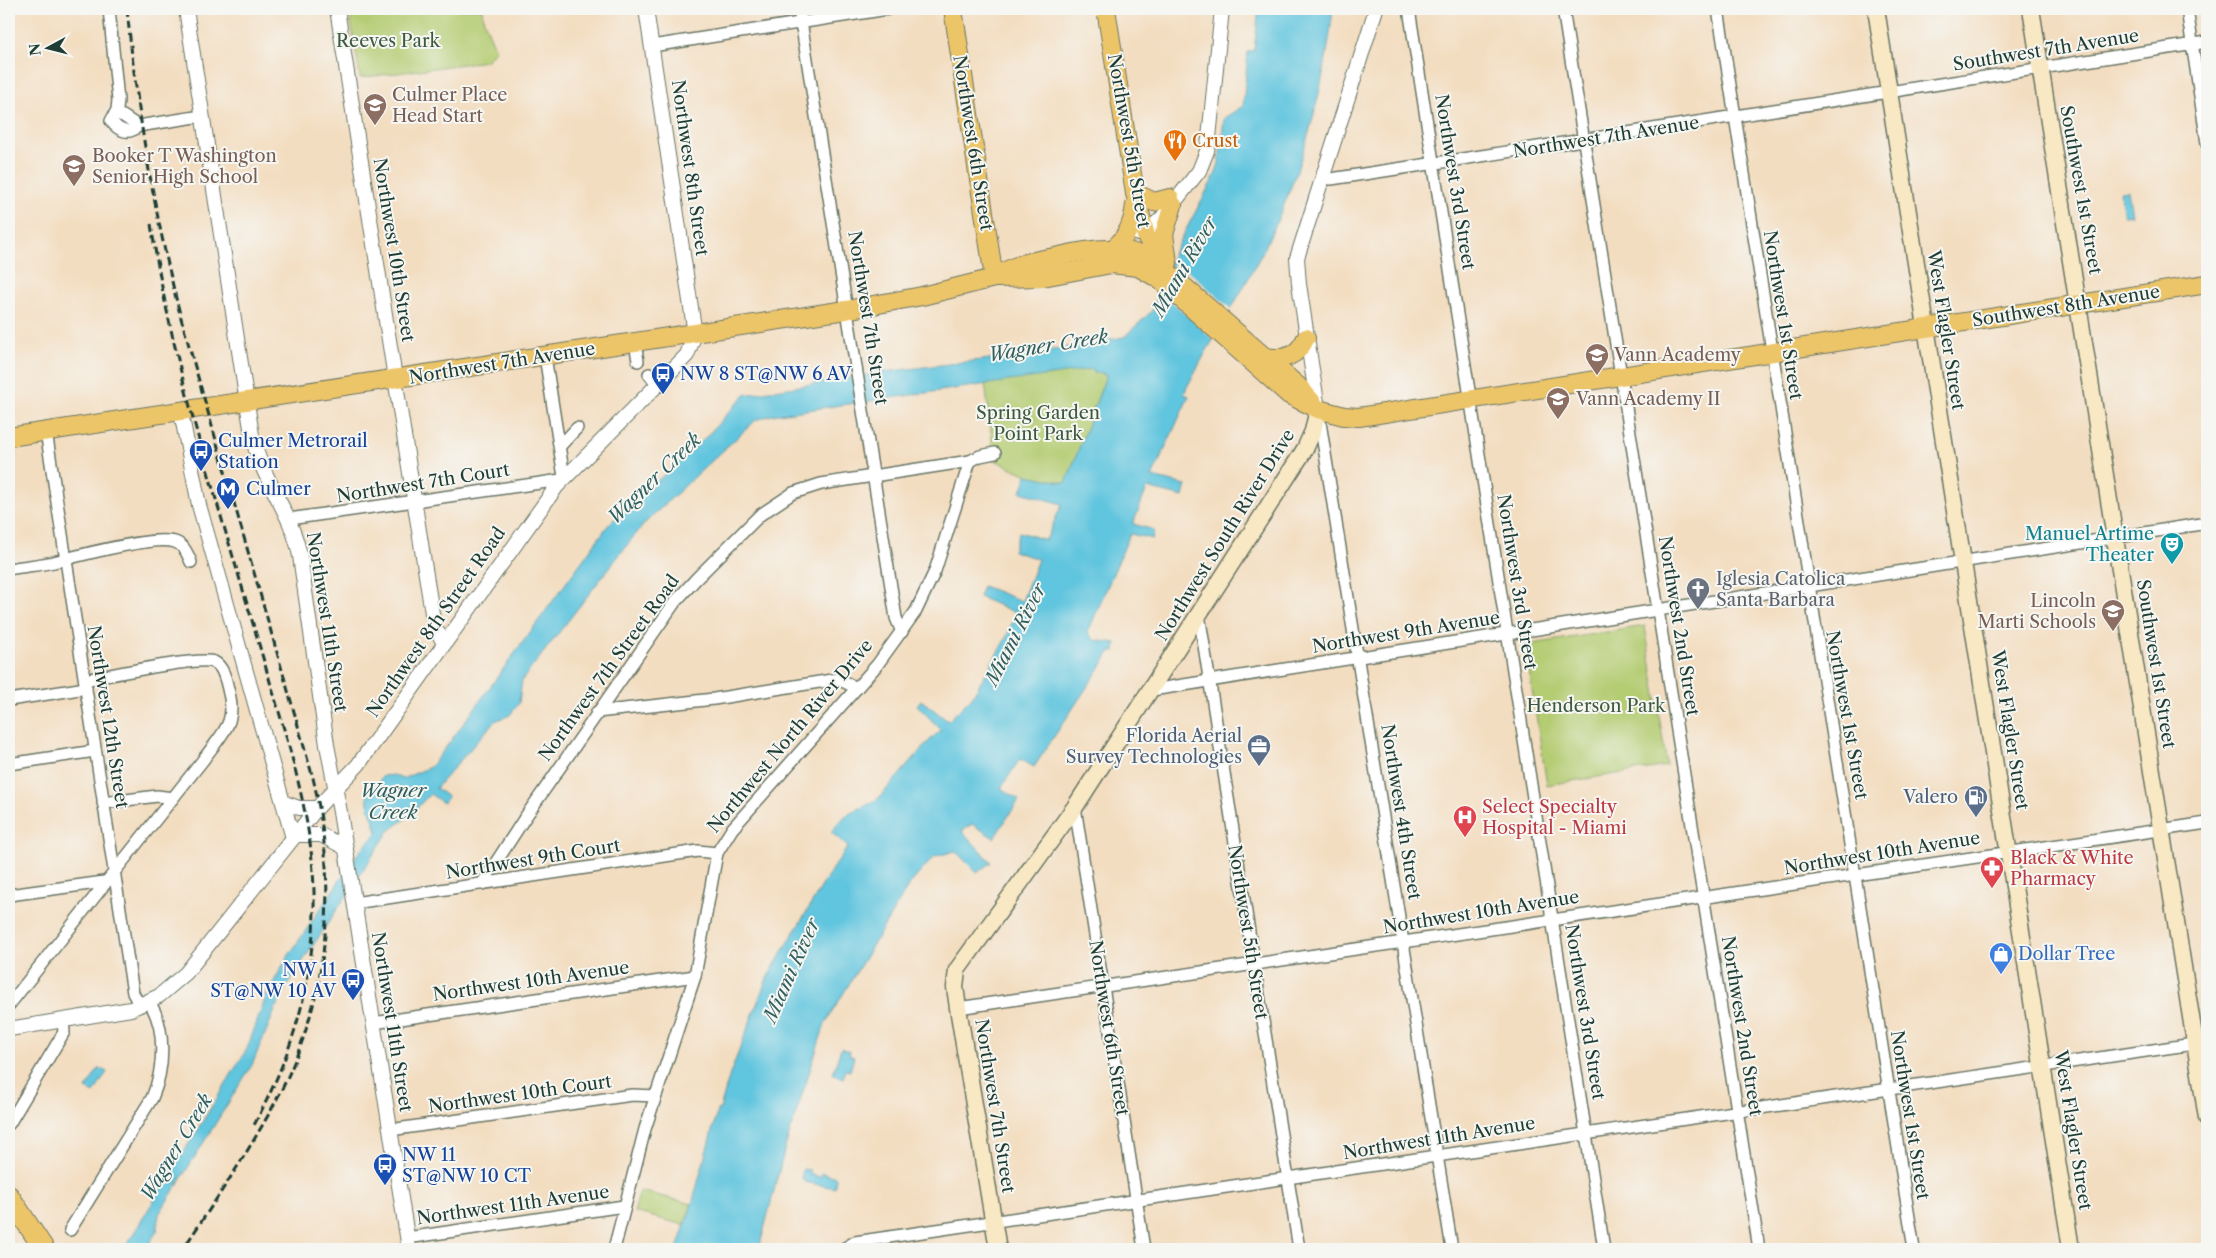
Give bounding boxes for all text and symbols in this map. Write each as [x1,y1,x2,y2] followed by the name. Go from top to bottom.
[22,22,72,72] north arrow
[1951,24,2141,76] street label: Southwest 7th Avenue
[336,30,442,52] park label: Reeves Park
[25,42,45,57] text: N
[1103,52,1155,231] street label: Northwest 5th Street
[948,54,998,233] street label: Northwest 6th Street
[667,78,713,258] street label: Northwest 8th Street
[392,84,507,127] place label: Culmer Place Head Start
[362,92,388,126] school or university icon: Culmer Place Head Start
[1430,93,1480,272] street label: Northwest 3rd Street
[2055,104,2107,277] street label: Southwest 1st Street
[1511,111,1701,163] street label: Northwest 7th Avenue
[1162,128,1188,162] restaurant icon: Crust
[1192,130,1239,152] place label: Crust
[92,145,277,188] place label: Booker T Washington Senior High School
[61,153,87,187] school or university icon: Booker T Washington Senior High School
[369,156,420,344] street label: Northwest 10th Street
[1146,211,1223,322] water label: Miami River
[843,229,893,407] street label: Northwest 7th Street
[1759,229,1807,402] street label: Northwest 1st Street
[1922,247,1970,412] street label: West Flagler Street
[1971,280,2161,332] street label: Southwest 8th Avenue
[986,325,1110,366] water label: Wagner Creek
[407,337,597,389] street label: Northwest 7th Avenue
[1584,342,1610,376] school or university icon: Vann Academy
[1613,344,1742,366] place label: Vann Academy
[650,361,676,395] bus stop icon: NW 8 ST@NW 6 AV
[680,363,852,385] place label: NW 8 ST@NW 6 AV
[1545,386,1571,420] school or university icon: Vann Academy II
[1575,388,1721,410] place label: Vann Academy II
[976,402,1100,445] park label: Spring Garden Point Park
[1151,425,1299,645] street label: Northwest South River Drive
[603,428,706,529] water label: Wagner Creek
[218,430,368,473] place label: Culmer Metrorail Station
[188,438,214,472] bus stop icon: Culmer Metrorail Station
[335,458,512,508] street label: Northwest 7th Court
[215,476,241,510] metro station icon: Culmer
[246,478,311,500] place label: Culmer
[1492,493,1542,672] street label: Northwest 3rd Street
[362,523,510,721] street label: Northwest 8th Street Road
[2025,523,2154,566] place label: Manuel Artime Theater
[302,530,352,714] street label: Northwest 11th Street
[2159,531,2185,565] theatre icon: Manuel Artime Theater
[1654,534,1704,718] street label: Northwest 2nd Street
[1716,568,1846,611] place label: Iglesia Catolica Santa Barbara
[534,570,684,766] street label: Northwest 7th Street Road
[1685,576,1711,610] church icon: Iglesia Catolica Santa Barbara
[979,578,1051,691] water label: Miami River
[2132,578,2180,751] street label: Southwest 1st Street
[1977,590,2096,633] place label: Lincoln Marti Schools
[2100,598,2126,632] school or university icon: Lincoln Marti Schools
[1311,606,1501,658] street label: Northwest 9th Avenue
[83,624,133,811] street label: Northwest 12th Street
[1821,629,1873,802] street label: Northwest 1st Street
[703,635,877,837] street label: Northwest North River Drive
[1986,647,2034,812] street label: West Flagler Street
[1526,695,1667,717] park label: Henderson Park
[1376,723,1426,902] street label: Northwest 4th Street
[1066,725,1242,768] place label: Florida Aerial Survey Technologies
[1246,733,1272,767] office icon: Florida Aerial Survey Technologies
[360,779,428,824] water label: Wagner Creek
[1963,784,1989,818] fuel station icon: Valero
[1902,786,1958,808] place label: Valero
[1482,796,1627,839] place label: Select Specialty Hospital - Miami
[1452,804,1478,838] hospital icon: Select Specialty Hospital - Miami
[1782,827,1982,879] street label: Northwest 10th Avenue
[444,834,623,884] street label: Northwest 9th Court
[1223,843,1273,1022] street label: Northwest 5th Street
[2010,847,2134,890] place label: Black & White Pharmacy
[1979,855,2005,889] pharmacy icon: Black & White Pharmacy
[1381,886,1581,938] street label: Northwest 10th Avenue
[758,914,825,1028] water label: Miami River
[1560,923,1610,1102] street label: Northwest 3rd Street
[367,930,417,1114] street label: Northwest 11th Street
[1717,934,1767,1118] street label: Northwest 2nd Street
[1084,939,1134,1118] street label: Northwest 6th Street
[1988,941,2014,975] shop icon: Dollar Tree
[2018,943,2115,965] place label: Dollar Tree
[431,956,631,1006] street label: Northwest 10th Avenue
[210,959,337,1002] place label: NW 11 ST@NW 10 AV
[340,967,366,1001] bus stop icon: NW 11 ST@NW 10 AV
[970,1017,1020,1195] street label: Northwest 7th Street
[1886,1029,1934,1202] street label: Northwest 1st Street
[2049,1047,2097,1212] street label: West Flagler Street
[427,1070,614,1118] street label: Northwest 10th Court
[135,1089,218,1205] water label: Wagner Creek
[1341,1112,1537,1164] street label: Northwest 11th Avenue
[402,1144,532,1187] place label: NW 11 ST@NW 10 CT
[372,1152,398,1186] bus stop icon: NW 11 ST@NW 10 CT
[415,1181,611,1229] street label: Northwest 11th Avenue

